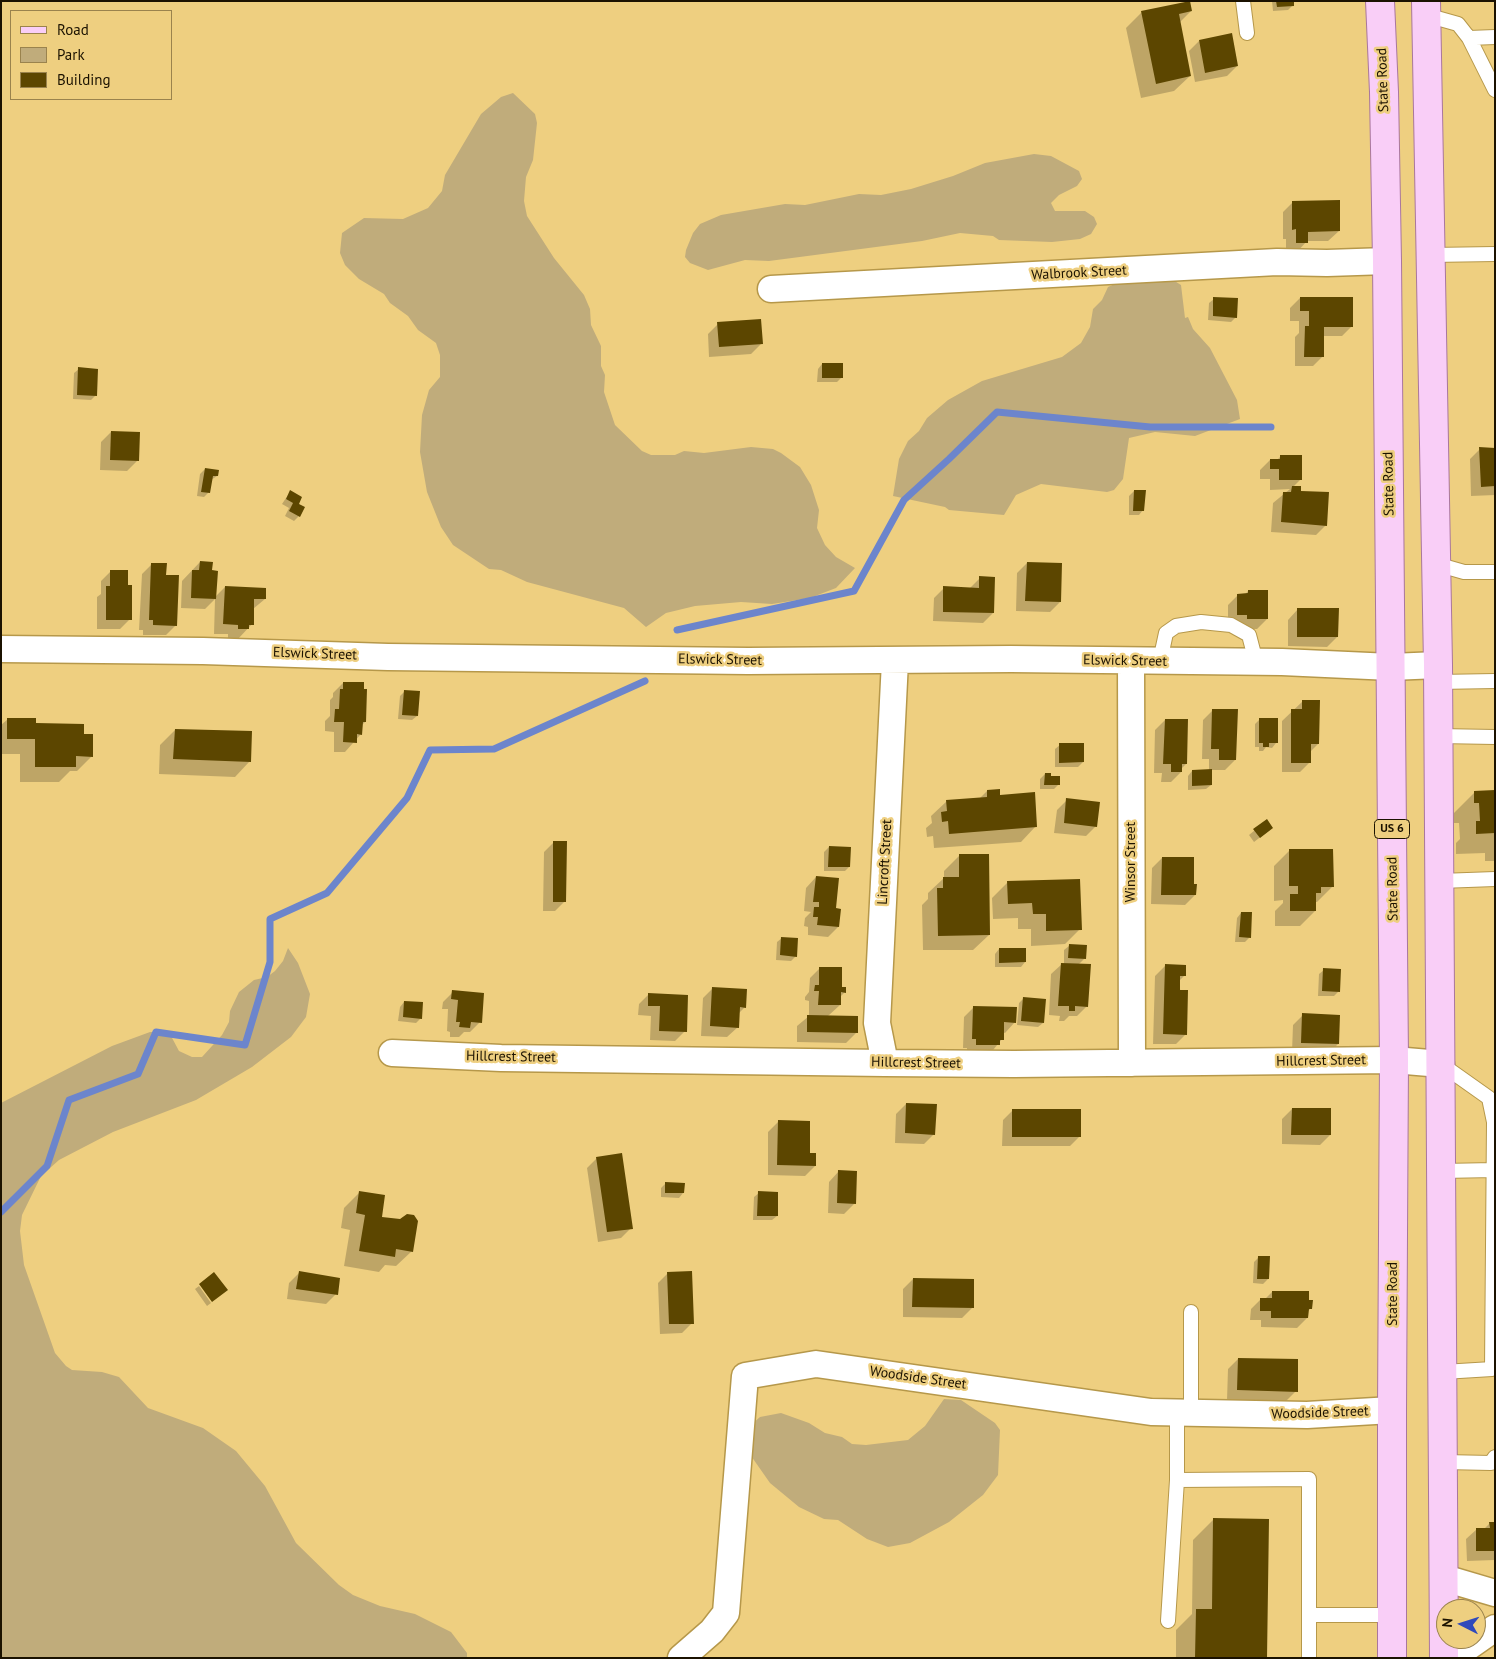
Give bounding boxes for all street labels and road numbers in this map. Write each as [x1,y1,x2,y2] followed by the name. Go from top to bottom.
[1373,48,1393,112] street label: State Road
[1031,262,1127,284] street label: Walbrook Street
[1380,452,1398,516] street label: State Road
[273,644,357,664] street label: Elswick Street
[678,651,762,669] street label: Elswick Street
[1083,652,1167,670] street label: Elswick Street
[874,819,896,905] street label: Lincroft Street
[1374,820,1410,839] road number: US 6
[1123,822,1139,902] street label: Winsor Street
[1384,857,1402,921] street label: State Road
[466,1048,556,1066] street label: Hillcrest Street
[1276,1052,1366,1070] street label: Hillcrest Street
[871,1054,961,1072] street label: Hillcrest Street
[1385,1262,1401,1326] street label: State Road
[869,1363,967,1393] street label: Woodside Street
[1271,1403,1369,1423] street label: Woodside Street

